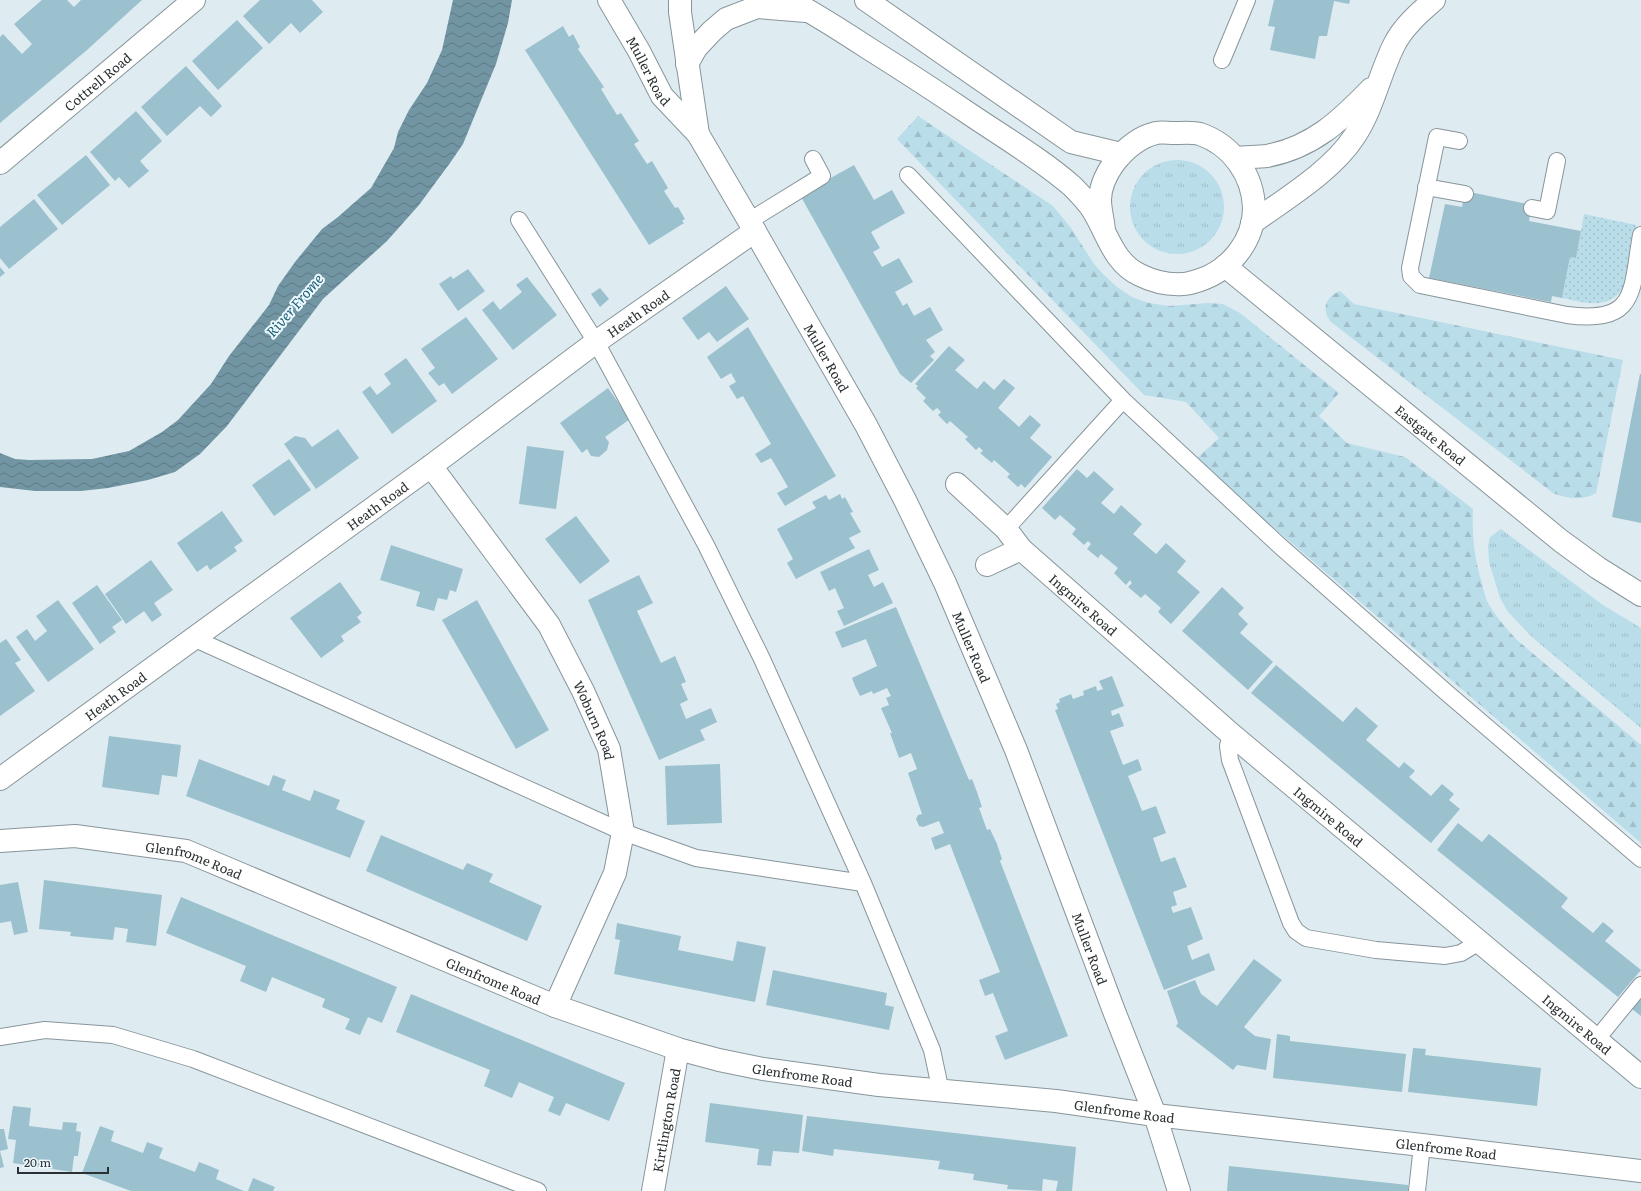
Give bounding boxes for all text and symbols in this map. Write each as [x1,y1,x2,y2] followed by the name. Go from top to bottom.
[623,32,675,109] street label: Muller Road
[60,48,135,115] street label: Cottrell Road
[261,269,327,341] water label: River Frome
[603,284,673,341] street label: Heath Road
[800,320,854,395] street label: Muller Road
[1392,400,1470,469] street label: Eastgate Road
[342,476,412,534] street label: Heath Road
[1045,569,1122,639] street label: Ingmire Road
[948,608,996,686] street label: Muller Road
[80,667,150,724] street label: Heath Road
[570,677,620,761] street label: Woburn Road
[1290,781,1368,851] street label: Ingmire Road
[144,836,245,883] street label: Glenfrome Road
[1068,909,1113,987] street label: Muller Road
[443,952,544,1009] street label: Glenfrome Road
[1539,989,1616,1058] street label: Ingmire Road
[751,1058,854,1091] street label: Glenfrome Road
[647,1066,684,1174] street label: Kirtlington Road
[1073,1094,1176,1127] street label: Glenfrome Road
[1395,1133,1498,1163] street label: Glenfrome Road
[18,1149,108,1175] scale bar
[24,1153,51,1171] text: 20 m

